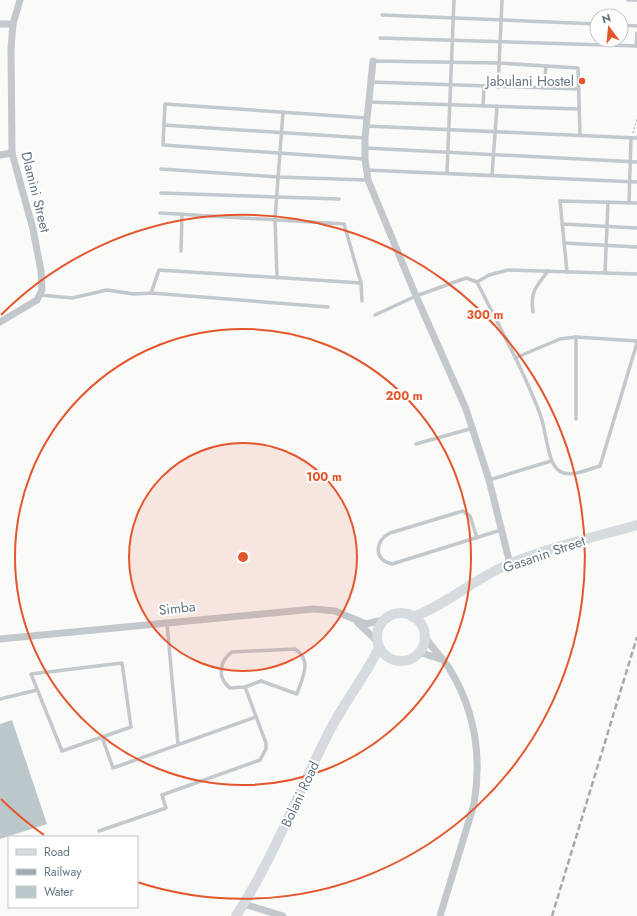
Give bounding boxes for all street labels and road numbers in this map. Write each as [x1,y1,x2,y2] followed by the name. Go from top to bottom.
[16,149,56,235] street label: Dlamini Street
[500,530,588,577] street label: Gasanin Street
[158,596,196,620] street label: Simba
[276,758,324,830] street label: Bolani Road

